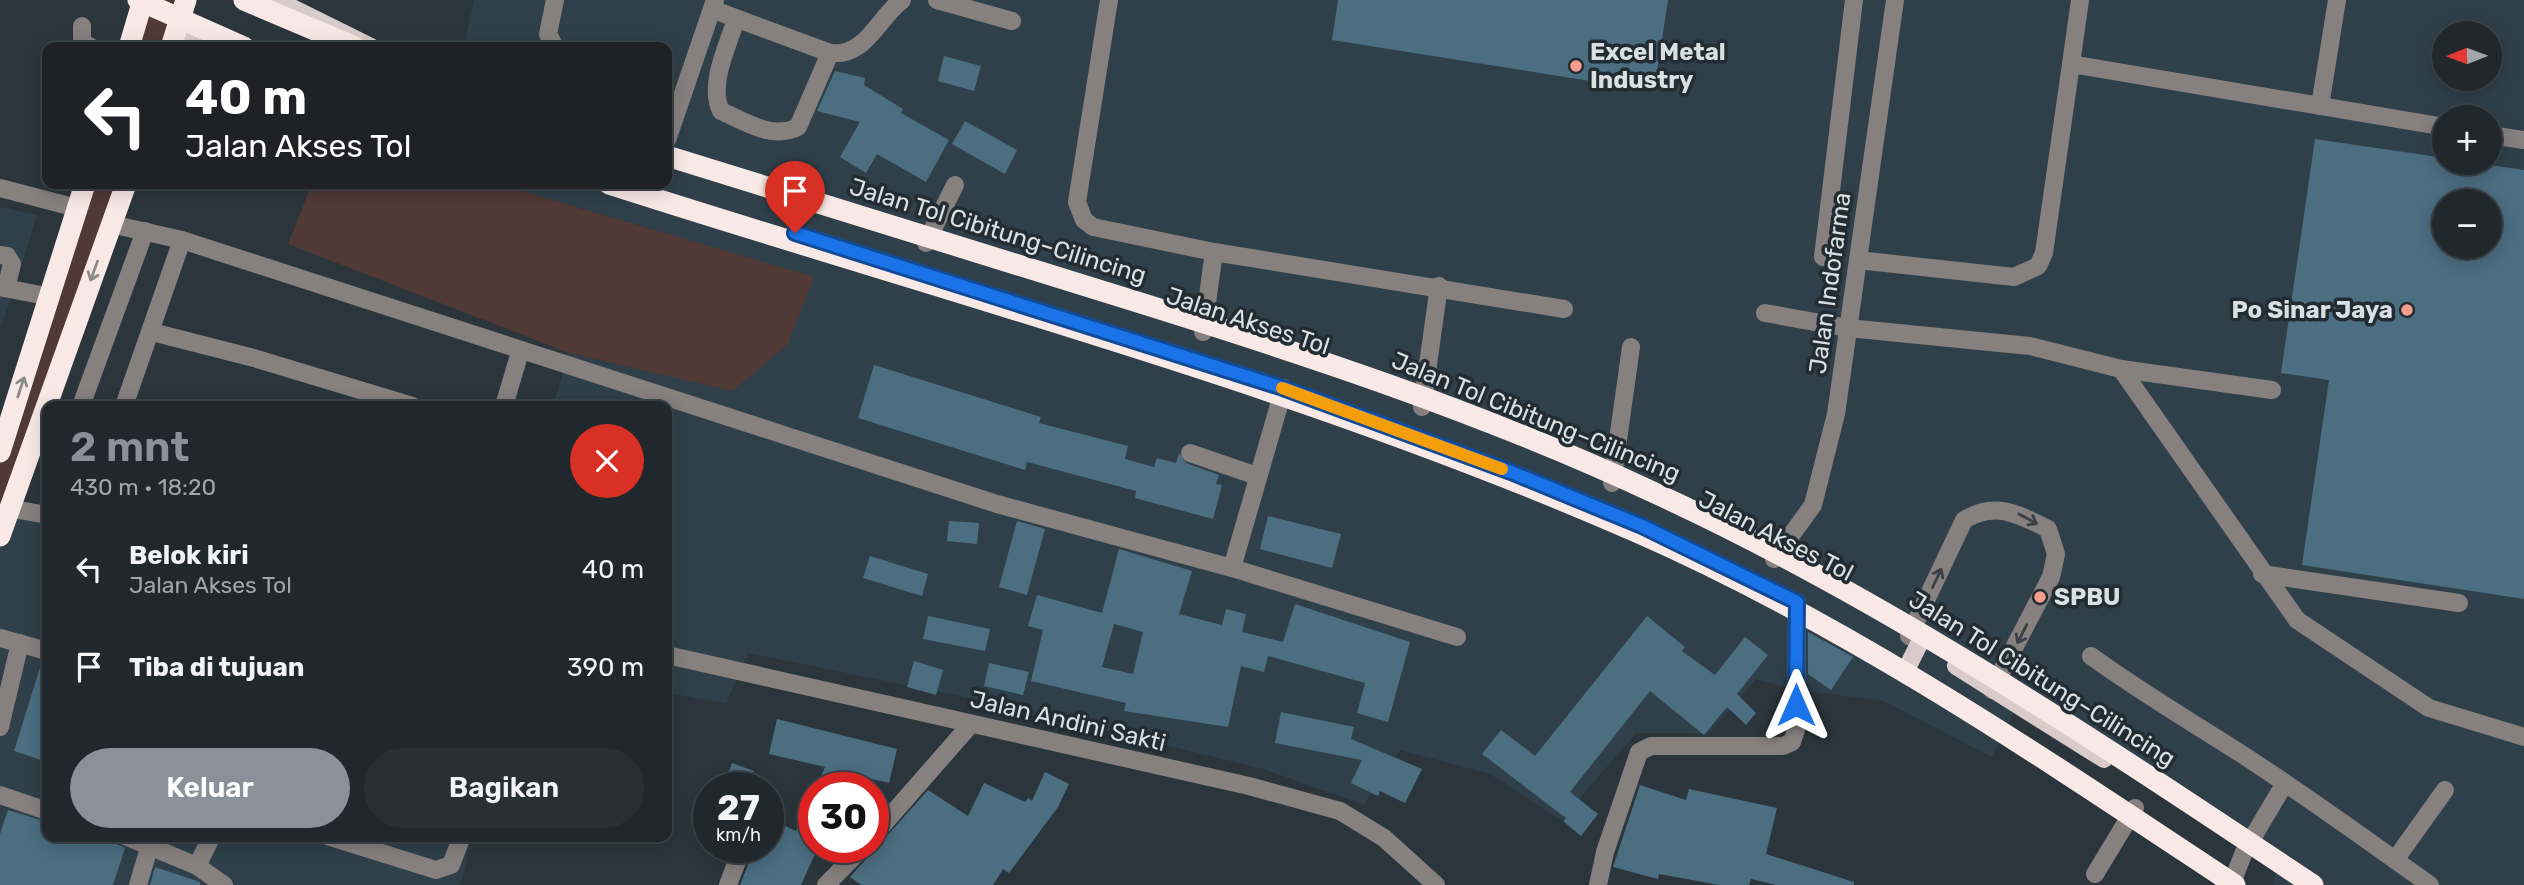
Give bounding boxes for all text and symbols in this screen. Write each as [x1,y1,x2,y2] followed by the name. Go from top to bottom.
[2432,21,2502,91] north arrow
[2432,21,2502,259] map controls
[1590,38,1726,94] place label: Excel Metal Industry
[1568,58,1584,74] marker: Excel Metal Industry
[185,68,307,126] text: 40 m
[70,70,161,161] icon: left
[2432,105,2502,175] button: +
[185,127,412,165] text: Jalan Akses Tol
[765,161,825,233] pin
[776,172,814,210] icon: arrive
[846,172,1150,290] street label: Jalan Tol Cibitung–Cilincing
[2432,189,2502,259] button: −
[1803,190,1857,376] street label: Jalan Indofarma
[87,259,100,281] one-way arrow
[1163,281,1333,361] street label: Jalan Akses Tol
[2231,296,2393,324] place label: Po Sinar Jaya
[2399,302,2415,318] marker: Po Sinar Jaya
[1388,346,1684,488] street label: Jalan Tol Cibitung–Cilincing
[15,376,28,398] one-way arrow
[70,422,189,472] text: 2 mnt
[570,424,644,498] button: close
[70,473,216,501] text: 430 m · 18:20
[1694,485,1858,587] street label: Jalan Akses Tol
[2017,512,2037,526] one-way arrow
[129,540,249,571] text: Belok kiri
[70,550,108,588] icon: left
[582,554,644,585] text: 40 m
[1931,567,1944,589] one-way arrow
[129,571,292,599] text: Jalan Akses Tol
[2054,583,2120,611] place label: SPBU
[1904,585,2180,773] street label: Jalan Tol Cibitung–Cilincing
[2032,589,2048,605] marker: SPBU
[2014,623,2028,643] one-way arrow
[70,648,108,686] icon: arrive
[129,652,304,683] text: Tiba di tujuan
[567,652,644,683] text: 390 m
[1759,668,1833,742] position arrow
[967,685,1169,757] street label: Jalan Andini Sakti
[70,748,350,828] button: Keluar
[364,748,644,828] button: Bagikan
[798,772,889,863] speed limit sign: 30
[717,787,760,829] text: 27
[716,824,761,846] text: km/h

